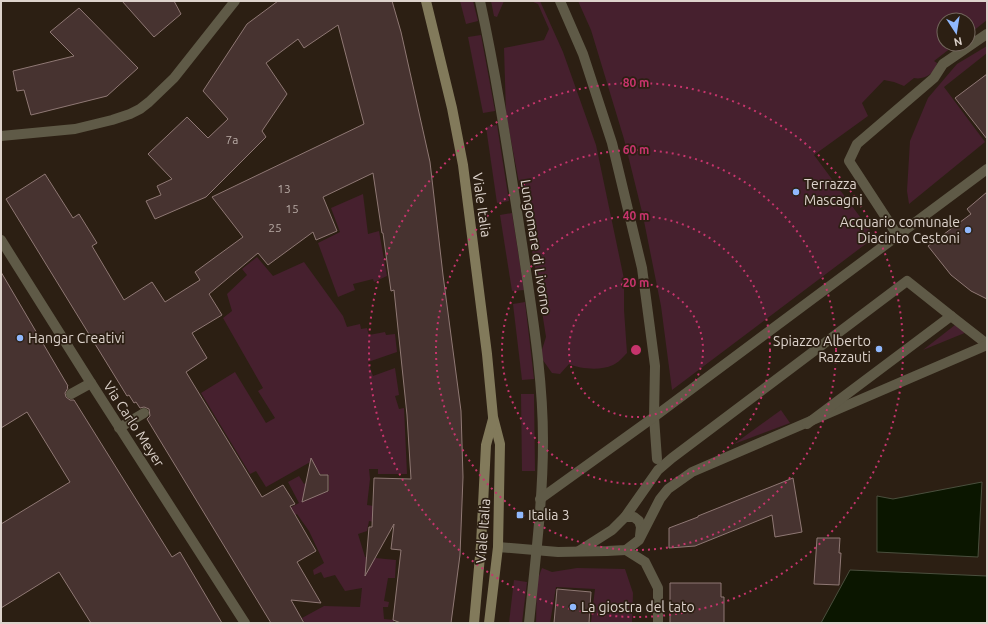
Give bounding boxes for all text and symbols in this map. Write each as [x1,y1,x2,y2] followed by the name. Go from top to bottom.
[936,12,976,52] north arrow
[953,35,963,49] text: N
[623,76,649,89] text: 80 m
[226,133,238,146] house number: 7a
[623,143,649,156] text: 60 m
[470,172,494,238] street label: Viale Italia
[804,176,863,208] place label: Terrazza Mascagni
[517,178,555,316] street label: Lungomare di Livorno
[277,182,291,195] house number: 13
[791,187,801,197] marker: Terrazza Mascagni
[285,202,299,215] house number: 15
[623,209,649,222] text: 40 m
[840,214,960,246] place label: Acquario comunale Diacinto Cestoni
[268,221,282,234] house number: 25
[963,225,973,235] marker: Acquario comunale Diacinto Cestoni
[623,276,649,289] text: 20 m
[28,330,125,346] place label: Hangar Creativi
[15,333,25,343] marker: Hangar Creativi
[773,333,871,365] place label: Spiazzo Alberto Razzauti
[629,343,643,357] centre of rings
[874,344,884,354] marker: Spiazzo Alberto Razzauti
[100,378,168,470] street label: Via Carlo Meyer
[473,498,493,564] street label: Viale Italia
[528,507,570,523] place label: Italia 3
[515,510,525,520] marker: Italia 3
[581,599,695,615] place label: La giostra del tato
[568,602,578,612] marker: La giostra del tato

